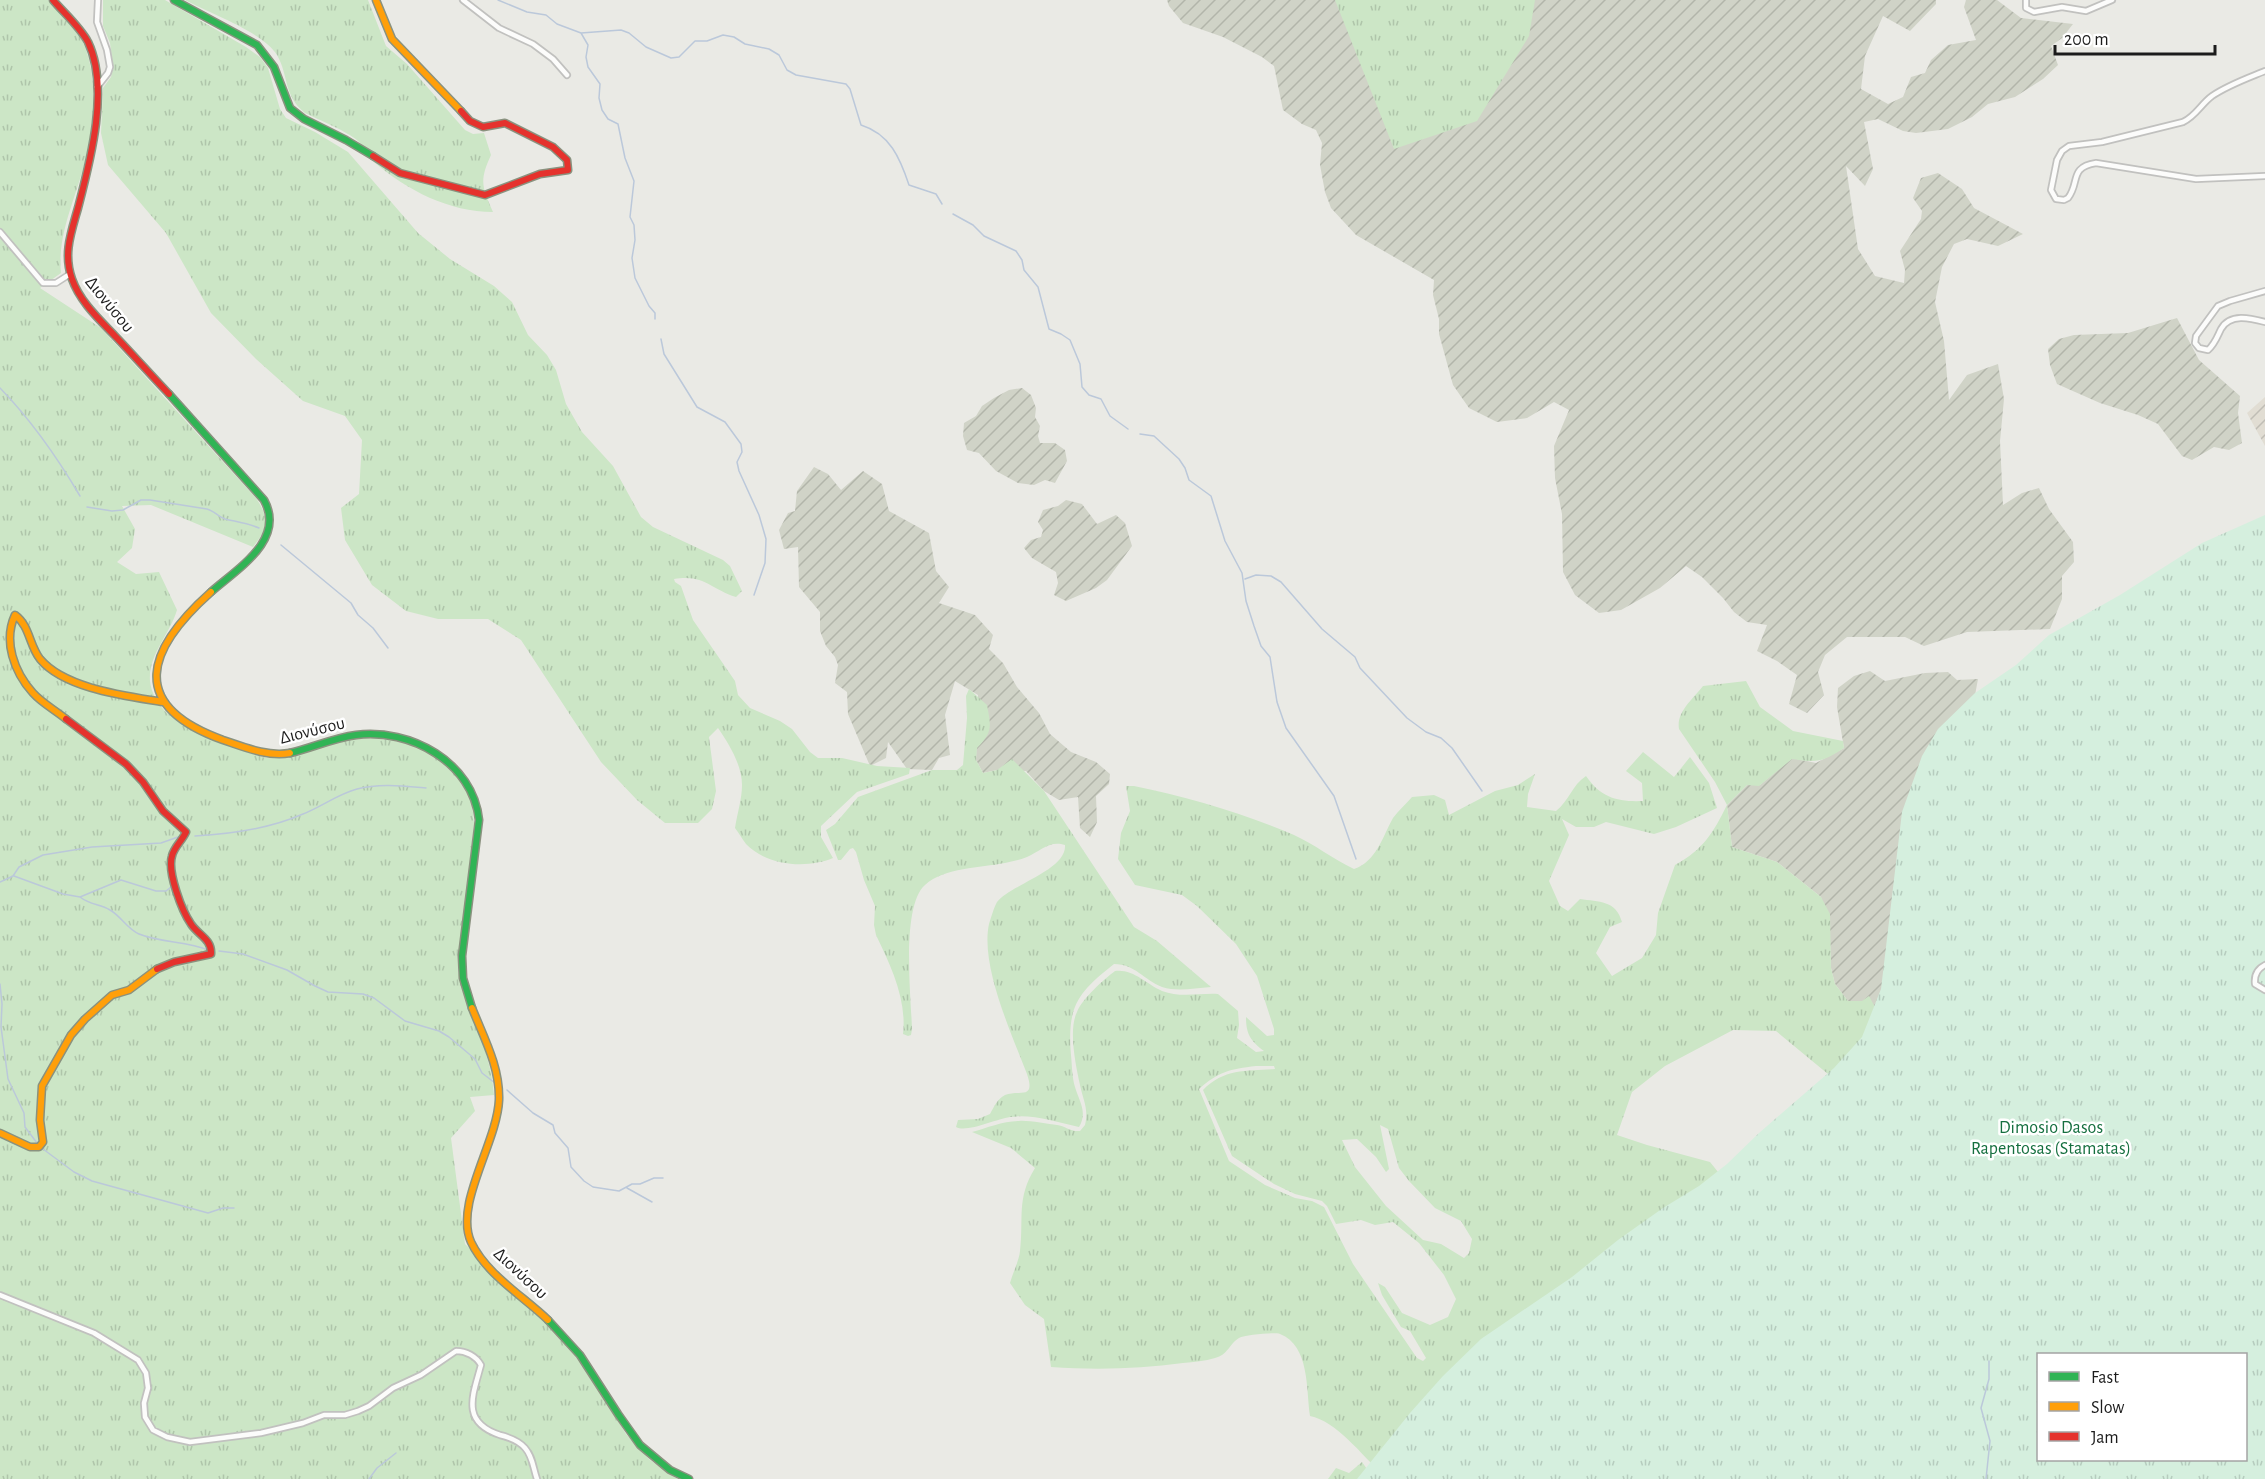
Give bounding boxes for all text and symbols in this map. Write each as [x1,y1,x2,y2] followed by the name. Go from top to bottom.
[2055,18,2216,56] scale bar
[2064,31,2109,49] text: 200 m
[81,273,137,336] street label: Διονύσου
[278,714,347,748] street label: Διονύσου
[1971,1119,2131,1158] park label: Dimosio Dasos Rapentosas (Stamatas)
[490,1244,551,1303] street label: Διονύσου
[2037,1353,2247,1461] legend
[2091,1369,2119,1387] text: Fast
[2091,1399,2124,1417] text: Slow
[2091,1429,2119,1447] text: Jam

